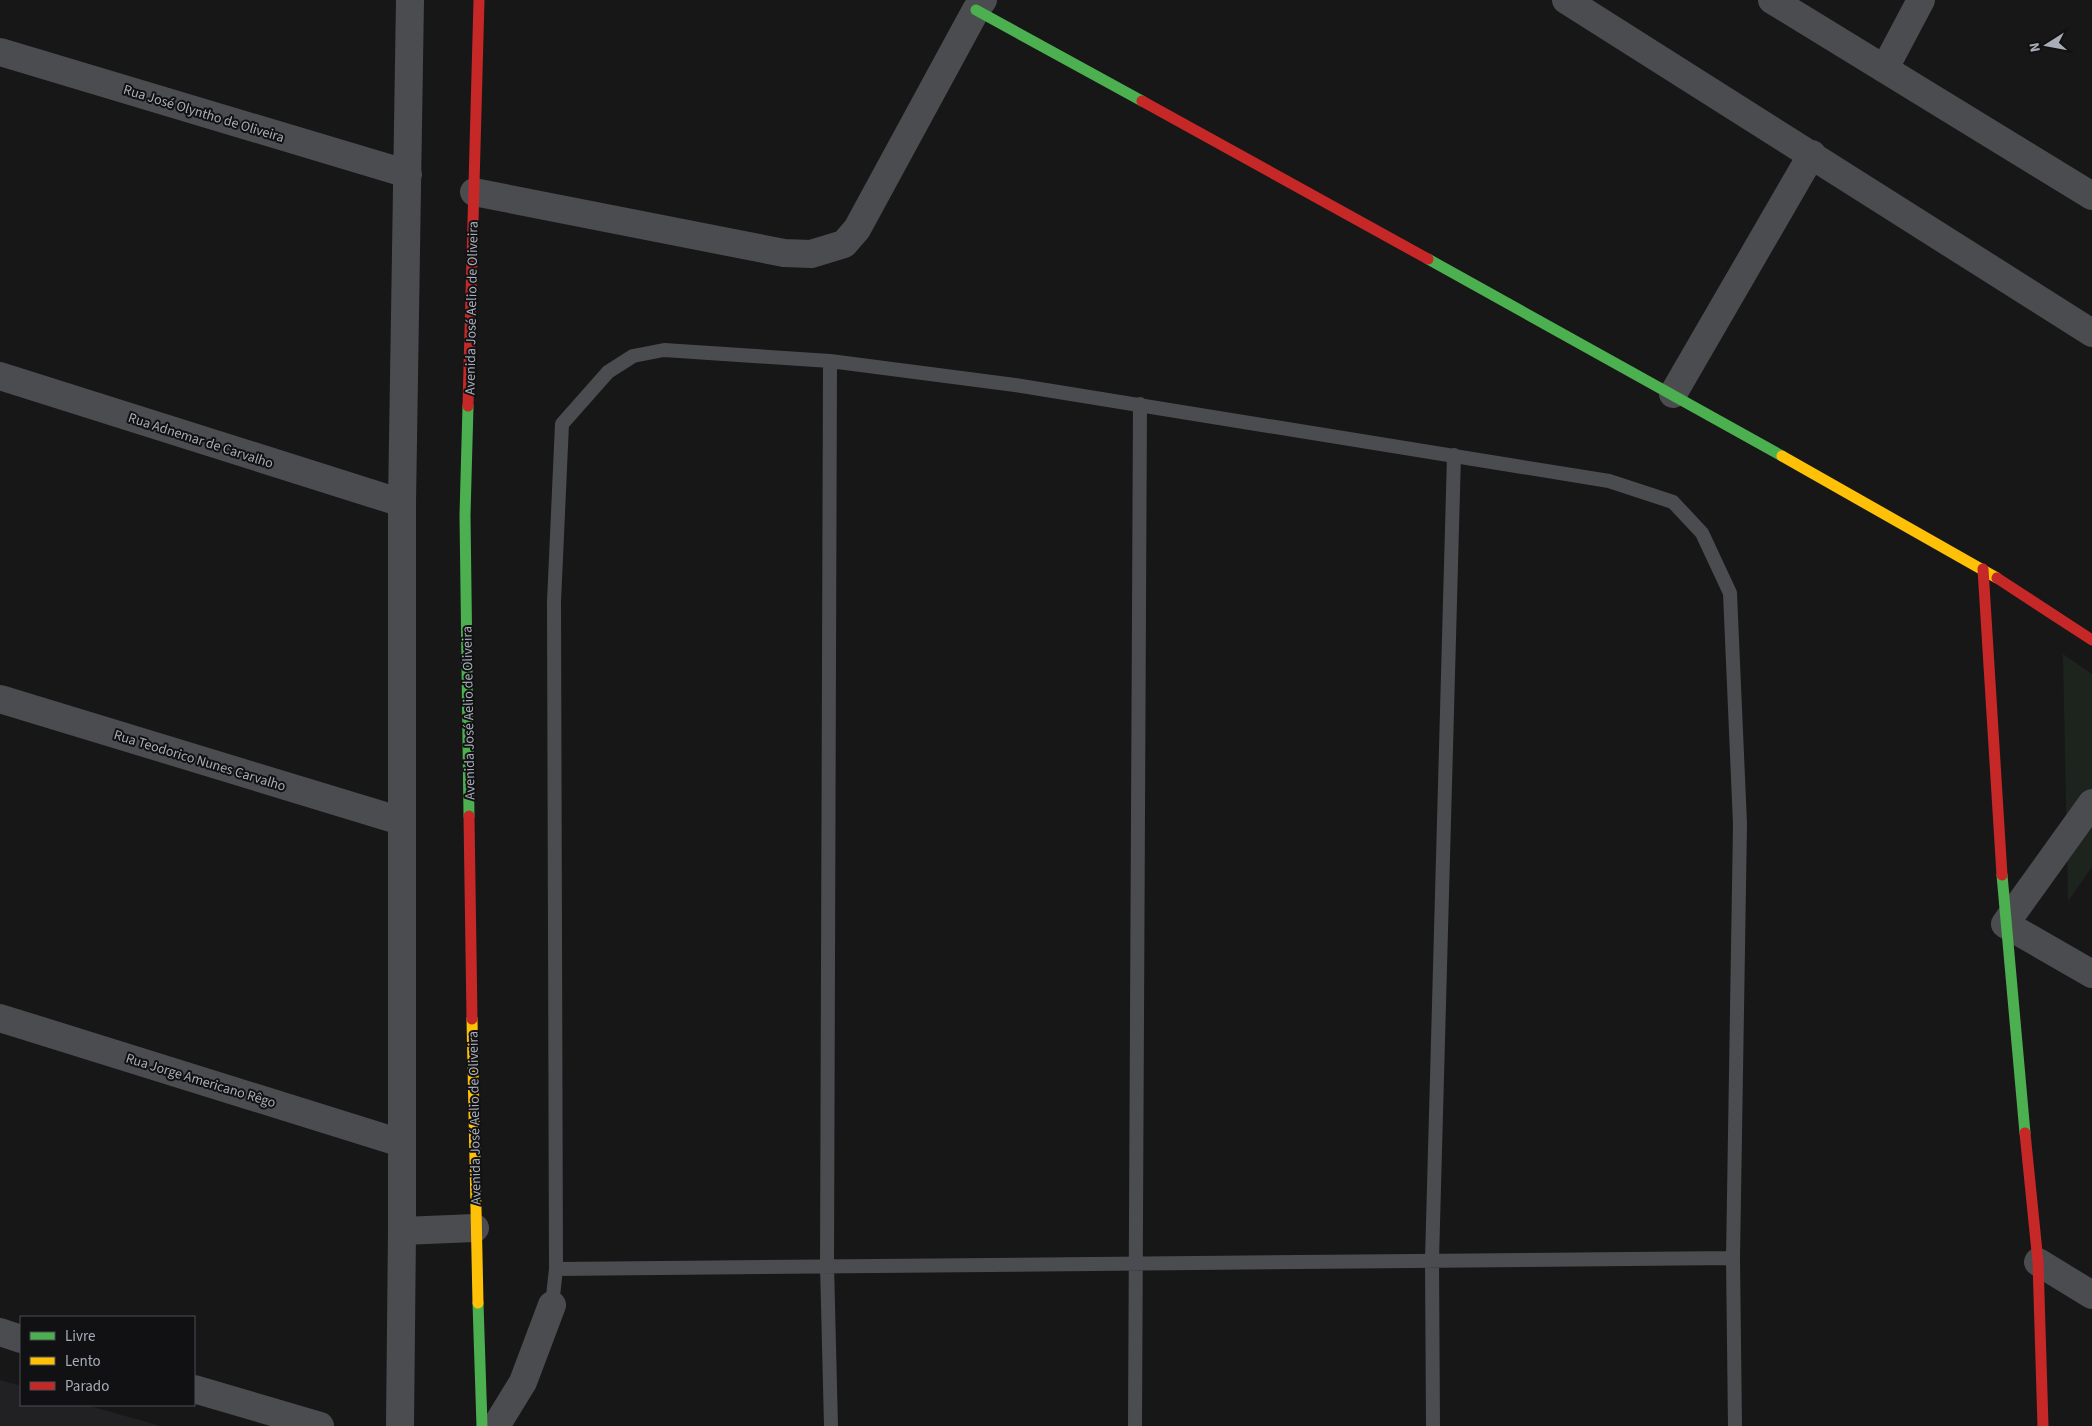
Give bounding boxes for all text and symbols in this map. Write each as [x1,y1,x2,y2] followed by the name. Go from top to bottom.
[2022,20,2072,70] north arrow
[2025,41,2046,54] text: N
[121,80,287,148] street label: Rua José Olyntho de Oliveira
[460,221,484,395] street label: Avenida José Aelio de Oliveira
[126,408,276,474] street label: Rua Adnemar de Carvalho
[457,626,481,800] street label: Avenida José Aelio de Oliveira
[111,725,288,797] street label: Rua Teodorico Nunes Carvalho
[463,1031,487,1205] street label: Avenida José Aelio de Oliveira
[123,1049,278,1113] street label: Rua Jorge Americano Rêgo
[20,1316,195,1406] legend
[65,1326,95,1347] text: Livre
[65,1351,101,1372] text: Lento
[65,1376,109,1397] text: Parado

